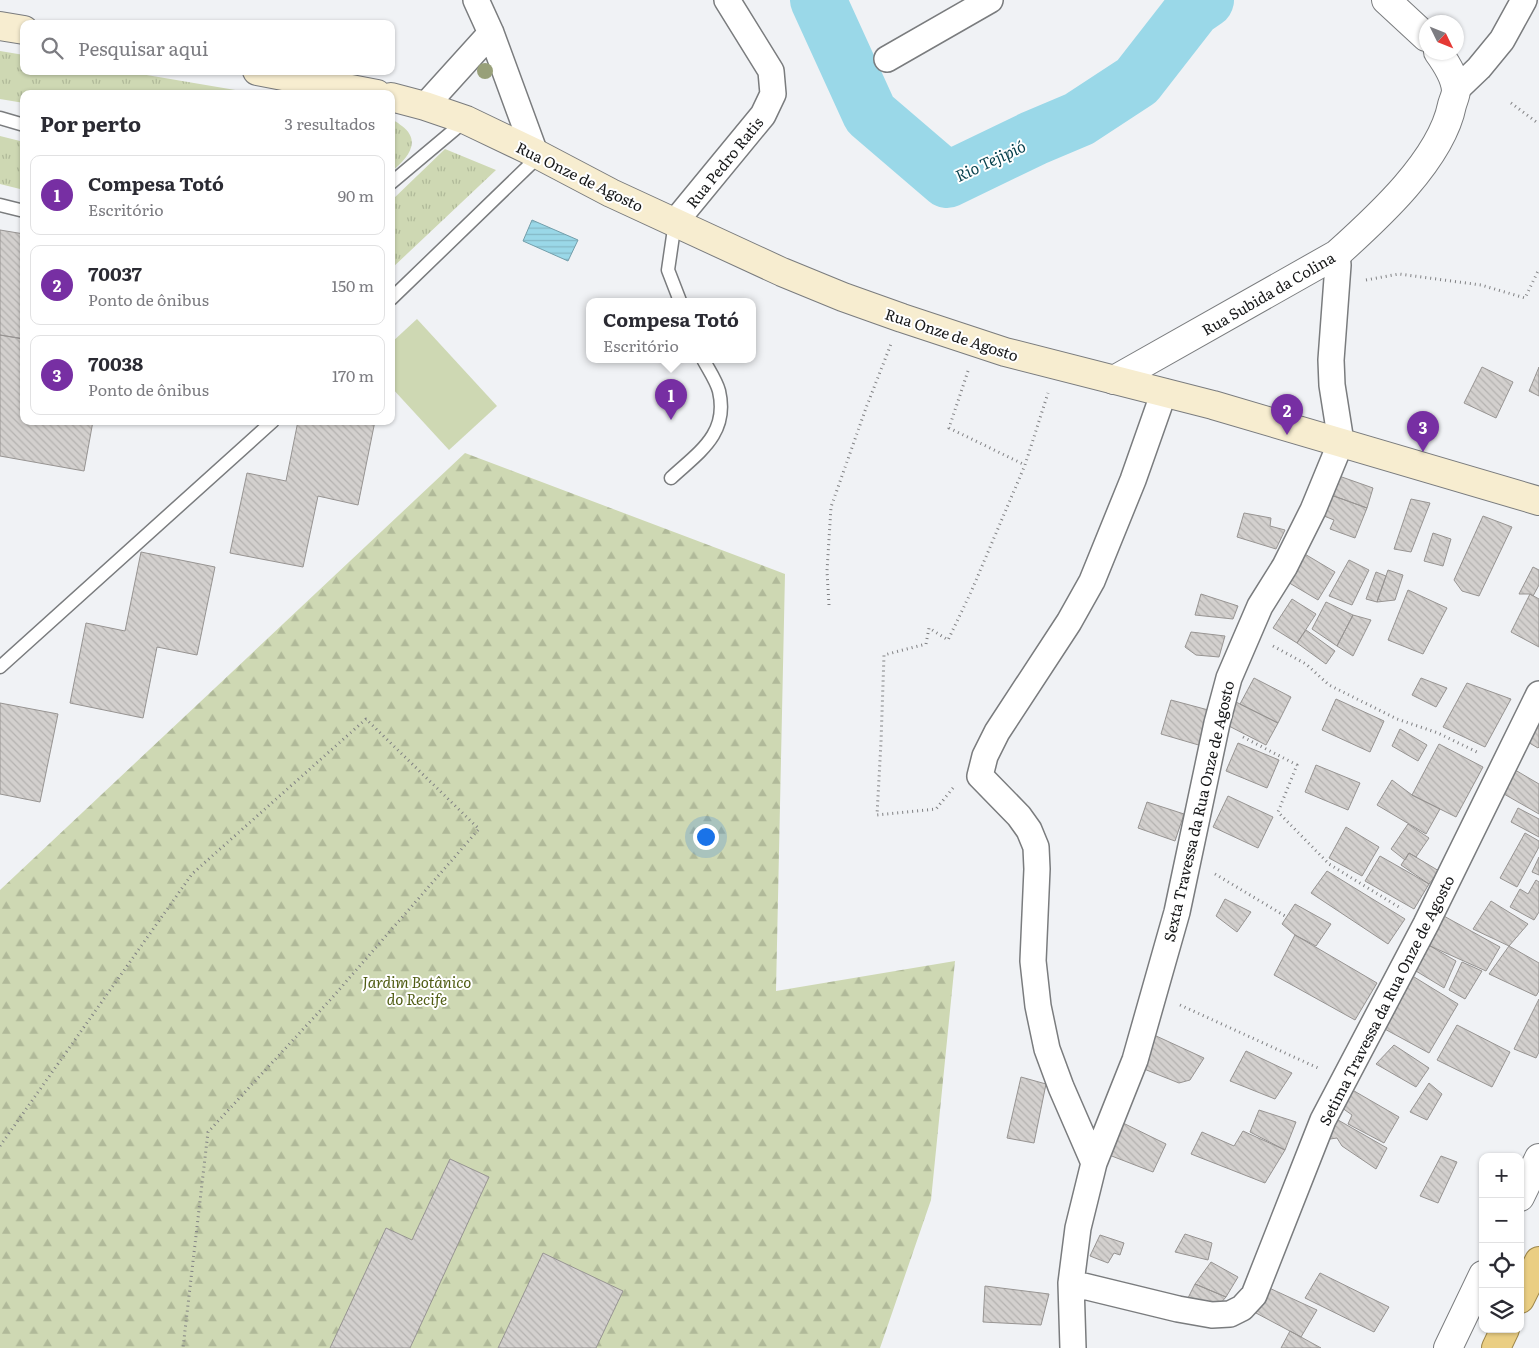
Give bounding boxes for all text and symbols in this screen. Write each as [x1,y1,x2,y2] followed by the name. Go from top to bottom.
[1419,15,1464,60] north arrow
[20,20,395,75] search box
[38,34,66,62] icon: search
[78,34,208,62] text: Pesquisar aqui
[40,107,141,138] text: Por perto
[284,111,375,135] text: 3 resultados
[680,111,768,213] street label: Rua Pedro Ratis
[951,133,1029,187] water label: Rio Tejipió
[512,135,648,217] street label: Rua Onze de Agosto
[88,169,224,197] text: Compesa Totó
[54,183,60,207] text: 1
[338,183,374,207] text: 90 m
[88,197,164,221] text: Escritório
[1197,245,1340,341] street label: Rua Subida da Colina
[88,259,142,287] text: 70037
[53,273,61,297] text: 2
[331,273,374,297] text: 150 m
[88,287,209,311] text: Ponto de ônibus
[586,298,756,363] popup
[882,302,1022,366] street label: Rua Onze de Agosto
[603,305,739,333] text: Compesa Totó
[603,333,679,357] text: Escritório
[88,349,143,377] text: 70038
[53,363,61,387] text: 3
[332,363,374,387] text: 170 m
[88,377,209,401] text: Ponto de ônibus
[655,379,687,420] pin: 1
[1271,394,1303,435] pin: 2
[1407,411,1439,452] pin: 3
[1157,678,1239,944] street label: Sexta Travessa da Rua Onze de Agosto
[693,824,719,850] your location
[1313,871,1460,1129] street label: Setima Travessa da Rua Onze de Agosto
[363,970,471,1010] park label: Jardim Botânico do Recife
[1479,1153,1524,1333] map controls
[1479,1153,1524,1198] button: +
[1479,1198,1524,1243] button: −
[1479,1243,1524,1288] button: locate
[1479,1288,1524,1333] button: layers

